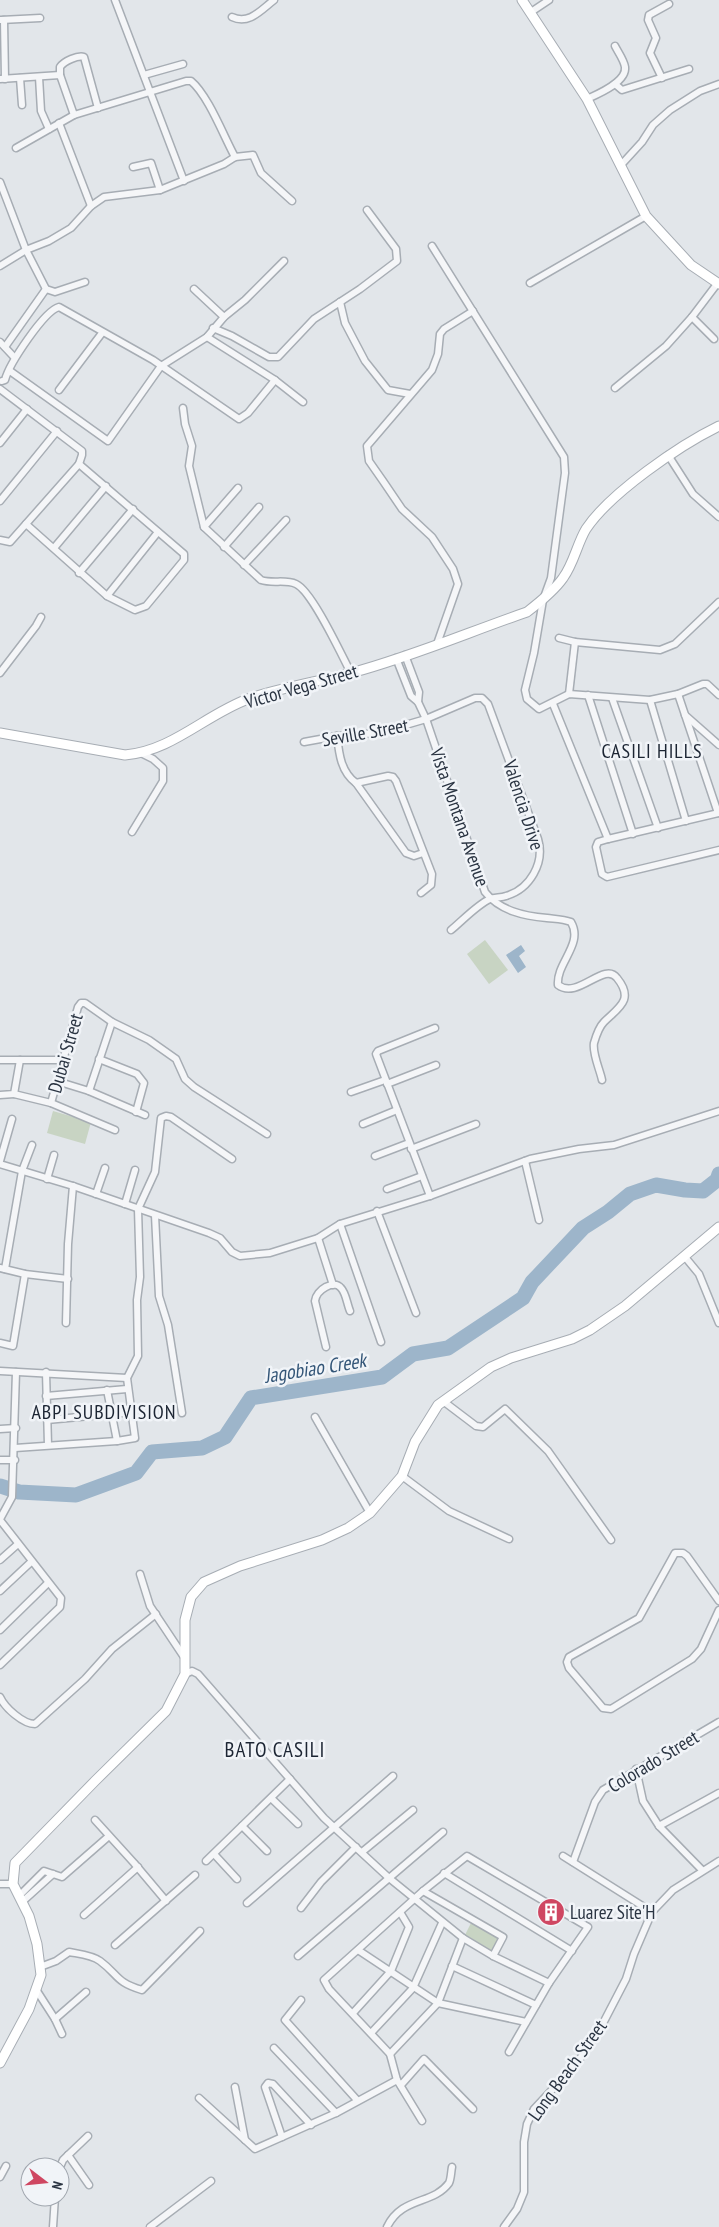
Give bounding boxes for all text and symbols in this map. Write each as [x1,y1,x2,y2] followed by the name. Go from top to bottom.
[241,658,361,714] street label: Victor Vega Street
[320,712,411,751] street label: Seville Street
[601,738,703,764] district label: CASILI HILLS
[425,744,495,890] street label: Vista Montana Avenue
[498,756,550,853] street label: Valencia Drive
[42,1010,88,1096] street label: Dubai Street
[261,1347,370,1389] water label: Jagobiao Creek
[31,1399,177,1425] district label: ABPI SUBDIVISION
[603,1724,703,1797] street label: Colorado Street
[225,1736,325,1763] district label: BATO CASILI
[536,1897,566,1927] building icon: Luarez Site'H
[570,1900,655,1924] place label: Luarez Site'H
[522,2014,612,2125] street label: Long Beach Street
[20,2157,70,2207] north arrow
[48,2179,67,2192] text: N

